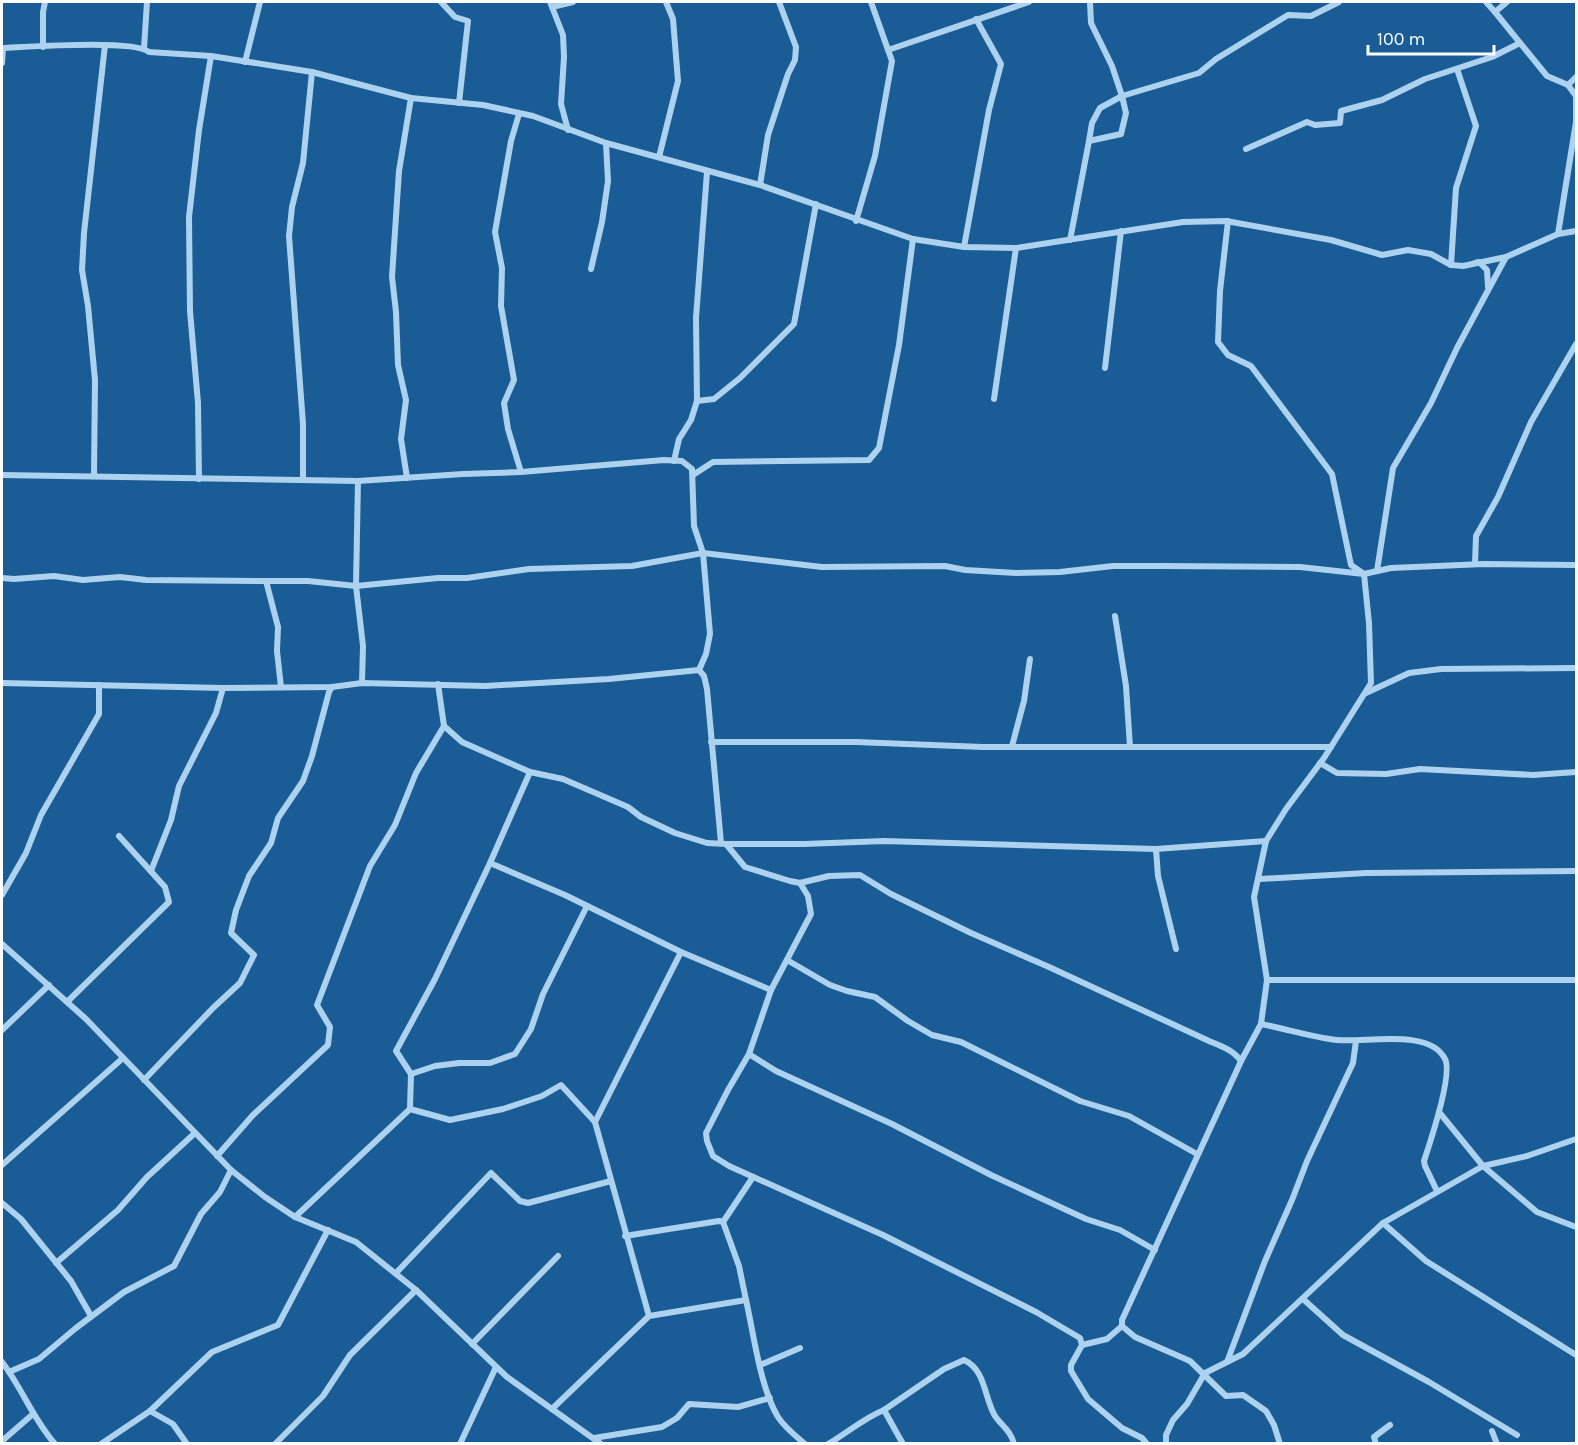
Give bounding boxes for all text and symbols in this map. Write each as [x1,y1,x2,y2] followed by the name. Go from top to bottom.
[1368,18,1494,56] scale bar
[1377,28,1425,50] text: 100 m

